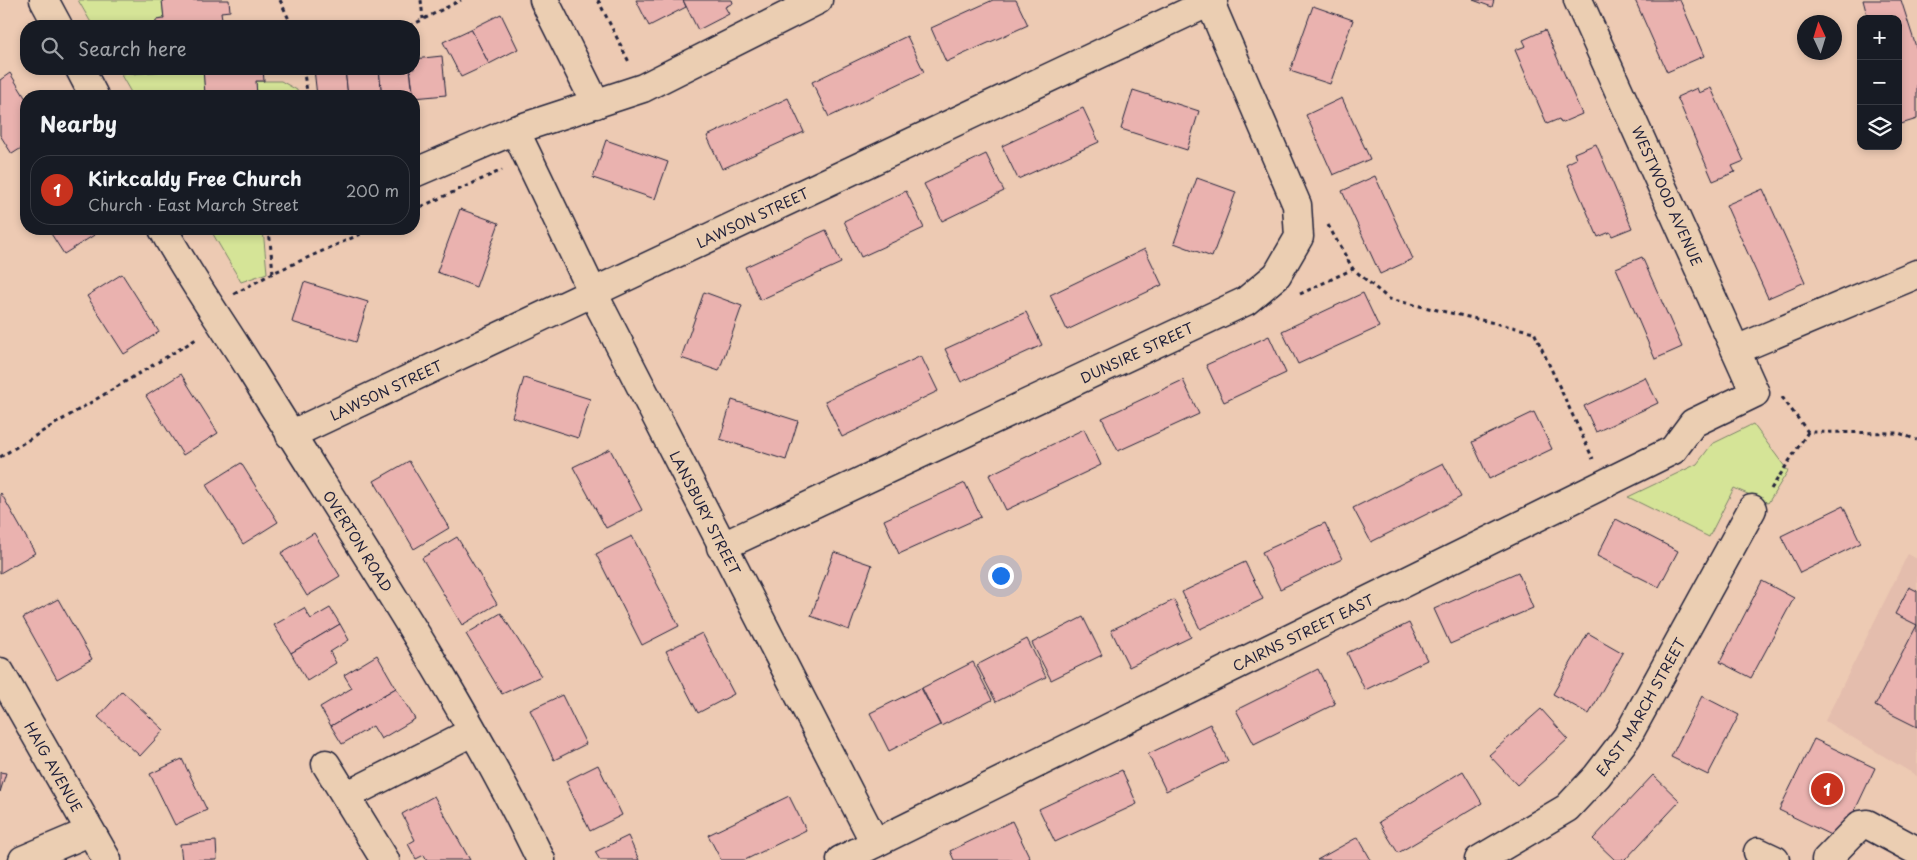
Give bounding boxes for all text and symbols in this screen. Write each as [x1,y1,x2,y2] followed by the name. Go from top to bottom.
[1797,15,1842,60] north arrow
[1857,15,1902,150] map controls
[1857,15,1902,60] button: +
[20,20,420,75] search box
[38,34,66,62] icon: search
[78,34,187,62] text: Search here
[1857,60,1902,105] button: −
[1857,105,1902,150] button: layers
[40,107,117,139] text: Nearby
[1627,123,1707,270] street label: WESTWOOD AVENUE
[88,164,302,192] text: Kirkcaldy Free Church
[53,178,61,202] text: 1
[346,178,399,202] text: 200 m
[693,182,812,253] street label: LAWSON STREET
[88,192,299,216] text: Church · East March Street
[1077,316,1197,388] street label: DUNSIRE STREET
[326,354,446,425] street label: LAWSON STREET
[665,447,746,578] street label: LANSBURY STREET
[318,486,398,596] street label: OVERTON ROAD
[988,563,1014,589] your location
[1229,588,1378,676] street label: CAIRNS STREET EAST
[1590,634,1690,780] street label: EAST MARCH STREET
[20,718,88,816] street label: HAIG AVENUE
[1811,770,1843,808] pin: 1

